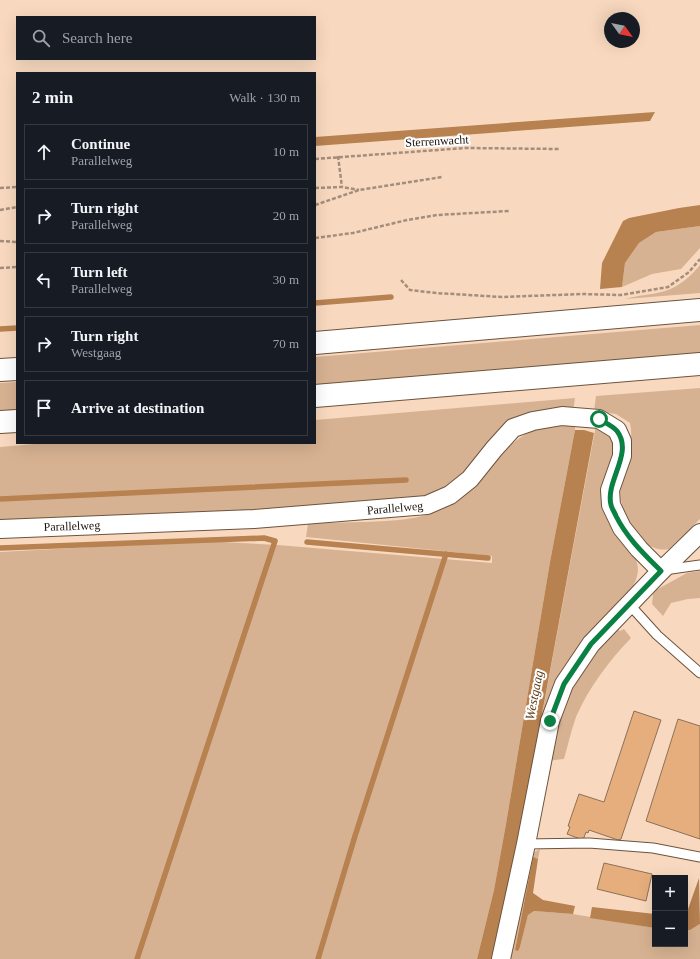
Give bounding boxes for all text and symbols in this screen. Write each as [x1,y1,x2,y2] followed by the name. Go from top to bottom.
[604,12,640,48] north arrow
[16,16,316,60] search box
[30,27,52,49] icon: search
[62,30,132,46] text: Search here
[32,88,73,107] text: 2 min
[229,90,300,105] text: Walk · 130 m
[405,132,470,150] street label: Sterrenwacht
[71,136,130,152] text: Continue
[33,141,55,163] icon: ahead
[273,144,299,159] text: 10 m
[71,153,132,168] text: Parallelweg
[71,200,138,216] text: Turn right
[33,205,55,227] icon: right
[273,208,299,223] text: 20 m
[71,217,132,232] text: Parallelweg
[71,264,128,280] text: Turn left
[33,269,55,291] icon: left
[273,272,299,287] text: 30 m
[71,281,132,296] text: Parallelweg
[71,328,138,344] text: Turn right
[33,333,55,355] icon: right
[273,336,299,351] text: 70 m
[71,345,121,360] text: Westgaag
[33,397,55,419] icon: arrive
[71,400,204,416] text: Arrive at destination
[590,410,608,428] route start
[366,499,424,517] street label: Parallelweg
[43,518,101,534] street label: Parallelweg
[522,669,546,721] water label: Westgaag
[541,712,559,730] route end
[652,875,688,947] map controls
[652,875,688,911] button: +
[652,911,688,947] button: −

